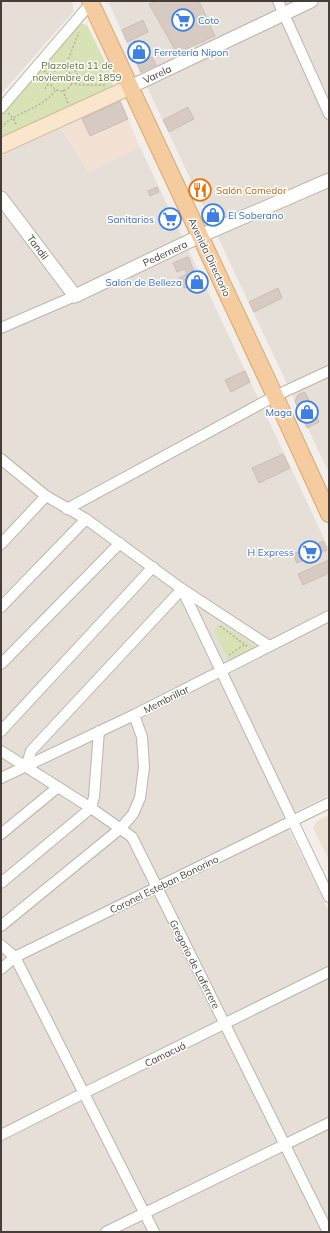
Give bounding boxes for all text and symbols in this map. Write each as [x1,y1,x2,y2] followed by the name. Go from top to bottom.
[170,7,196,33] supermarket icon: Coto
[198,14,220,27] place label: Coto
[126,39,152,65] shop icon: Ferretería Nipon
[154,46,229,59] place label: Ferretería Nipon
[32,59,122,84] park label: Plazoleta 11 de noviembre de 1859
[141,62,173,87] street label: Varela
[187,177,213,203] restaurant icon: Salón Comedor
[216,184,287,197] place label: Salón Comedor
[200,202,226,228] shop icon: El Soberano
[157,206,183,232] supermarket icon: Sanitarios
[228,209,284,222] place label: El Soberano
[107,213,154,226] place label: Sanitarios
[186,216,234,299] street label: Avenida Directorio
[24,232,51,262] street label: Tandil
[141,237,190,269] street label: Pedernera
[184,269,210,295] shop icon: Salon de Belleza
[106,276,182,289] place label: Salon de Belleza
[294,399,320,425] shop icon: Maga
[265,406,292,419] place label: Maga
[297,539,323,565] supermarket icon: H Express
[248,546,294,559] place label: H Express
[141,682,191,716] street label: Membrillar
[108,852,221,916] street label: Coronel Esteban Bonorino
[166,918,223,1011] street label: Gregorio de Laferrere
[143,1039,188,1070] street label: Camacuá

